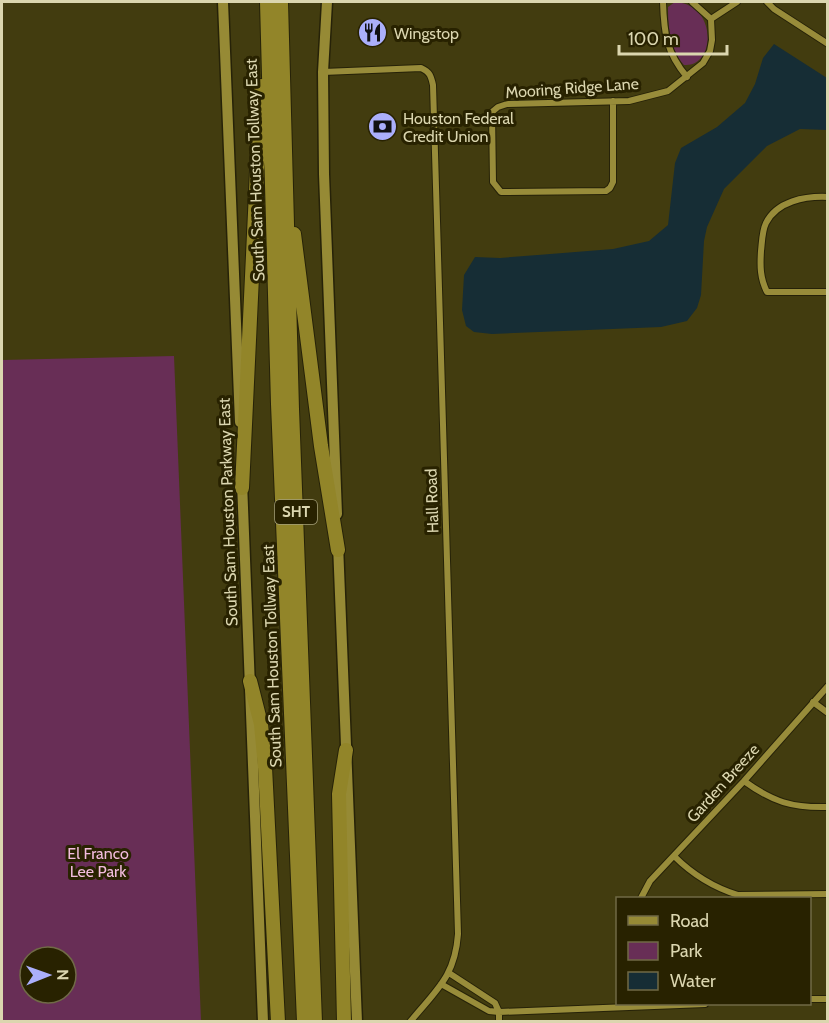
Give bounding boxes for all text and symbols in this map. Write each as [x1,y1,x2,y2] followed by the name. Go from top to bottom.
[357,17,389,49] restaurant icon: Wingstop
[619,18,727,56] scale bar
[394,24,459,43] place label: Wingstop
[628,28,679,50] text: 100 m
[242,58,268,282] street label: South Sam Houston Tollway East
[505,74,639,102] street label: Mooring Ridge Lane
[403,109,514,146] place label: Houston Federal Credit Union
[366,111,398,143] bank icon: Houston Federal Credit Union
[214,397,241,626] street label: South Sam Houston Parkway East
[421,468,443,534] street label: Hall Road
[275,500,317,524] road number: SHT
[259,544,285,768] street label: South Sam Houston Tollway East
[683,740,763,826] street label: Garden Breeze
[67,844,129,881] park label: El Franco Lee Park
[616,897,811,1005] legend
[670,910,709,932] text: Road
[670,940,703,962] text: Park
[18,945,78,1005] north arrow
[53,969,72,981] text: N
[670,970,716,992] text: Water

